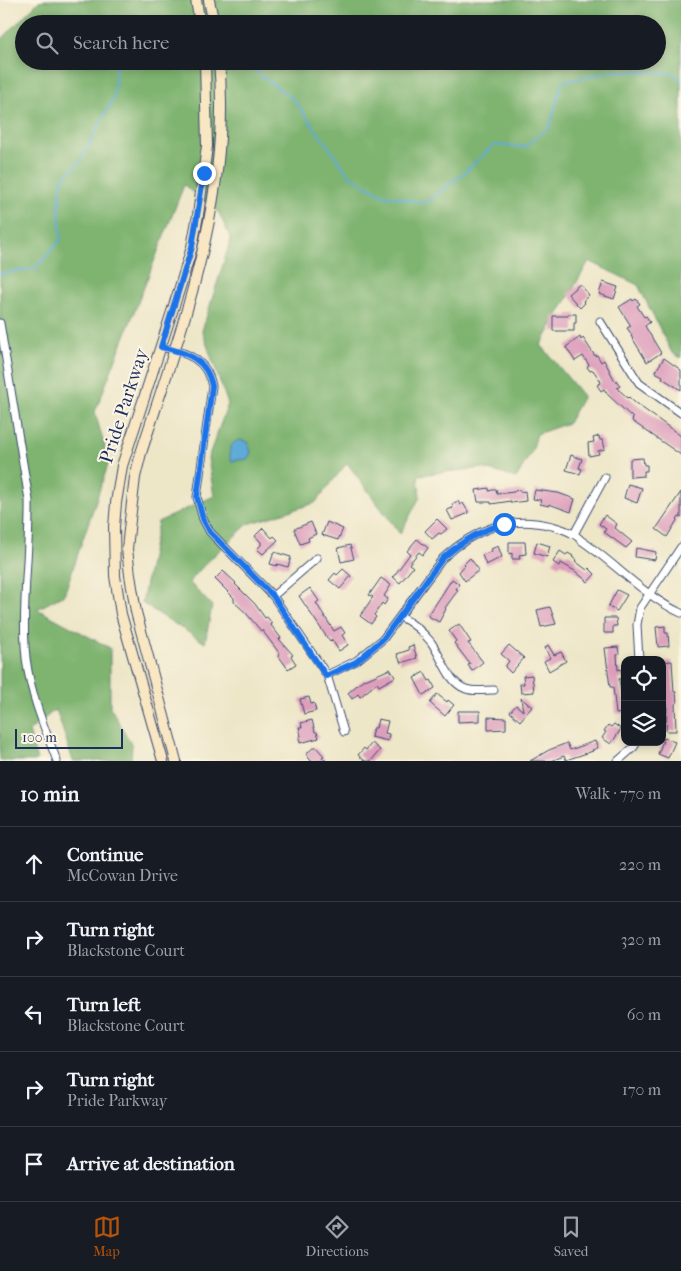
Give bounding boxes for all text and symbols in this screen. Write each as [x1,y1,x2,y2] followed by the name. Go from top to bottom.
[15,15,666,70] search box
[33,29,61,57] icon: search
[73,32,169,54] text: Search here
[193,162,216,185] route end
[95,345,153,466] street label: Pride Parkway
[493,513,516,536] route start
[621,656,666,746] map controls
[621,656,666,701] button: locate
[621,701,666,746] button: layers
[15,726,122,749] scale bar
[22,729,57,746] text: 100 m
[20,782,79,806] text: 10 min
[575,784,661,803] text: Walk · 770 m
[67,844,143,866] text: Continue
[20,850,48,878] icon: ahead
[619,855,661,874] text: 220 m
[67,866,178,885] text: McCowan Drive
[67,919,154,941] text: Turn right
[20,925,48,953] icon: right
[621,930,661,949] text: 320 m
[67,941,185,960] text: Blackstone Court
[67,994,141,1016] text: Turn left
[20,1000,48,1028] icon: left
[627,1005,661,1024] text: 60 m
[67,1016,185,1035] text: Blackstone Court
[67,1069,154,1091] text: Turn right
[20,1075,48,1103] icon: right
[622,1080,661,1099] text: 170 m
[67,1091,167,1110] text: Pride Parkway
[20,1150,48,1178] icon: arrive
[67,1153,235,1175] text: Arrive at destination
[93,1213,121,1260] tab: Map
[306,1213,369,1260] tab: Directions
[554,1213,588,1260] tab: Saved

